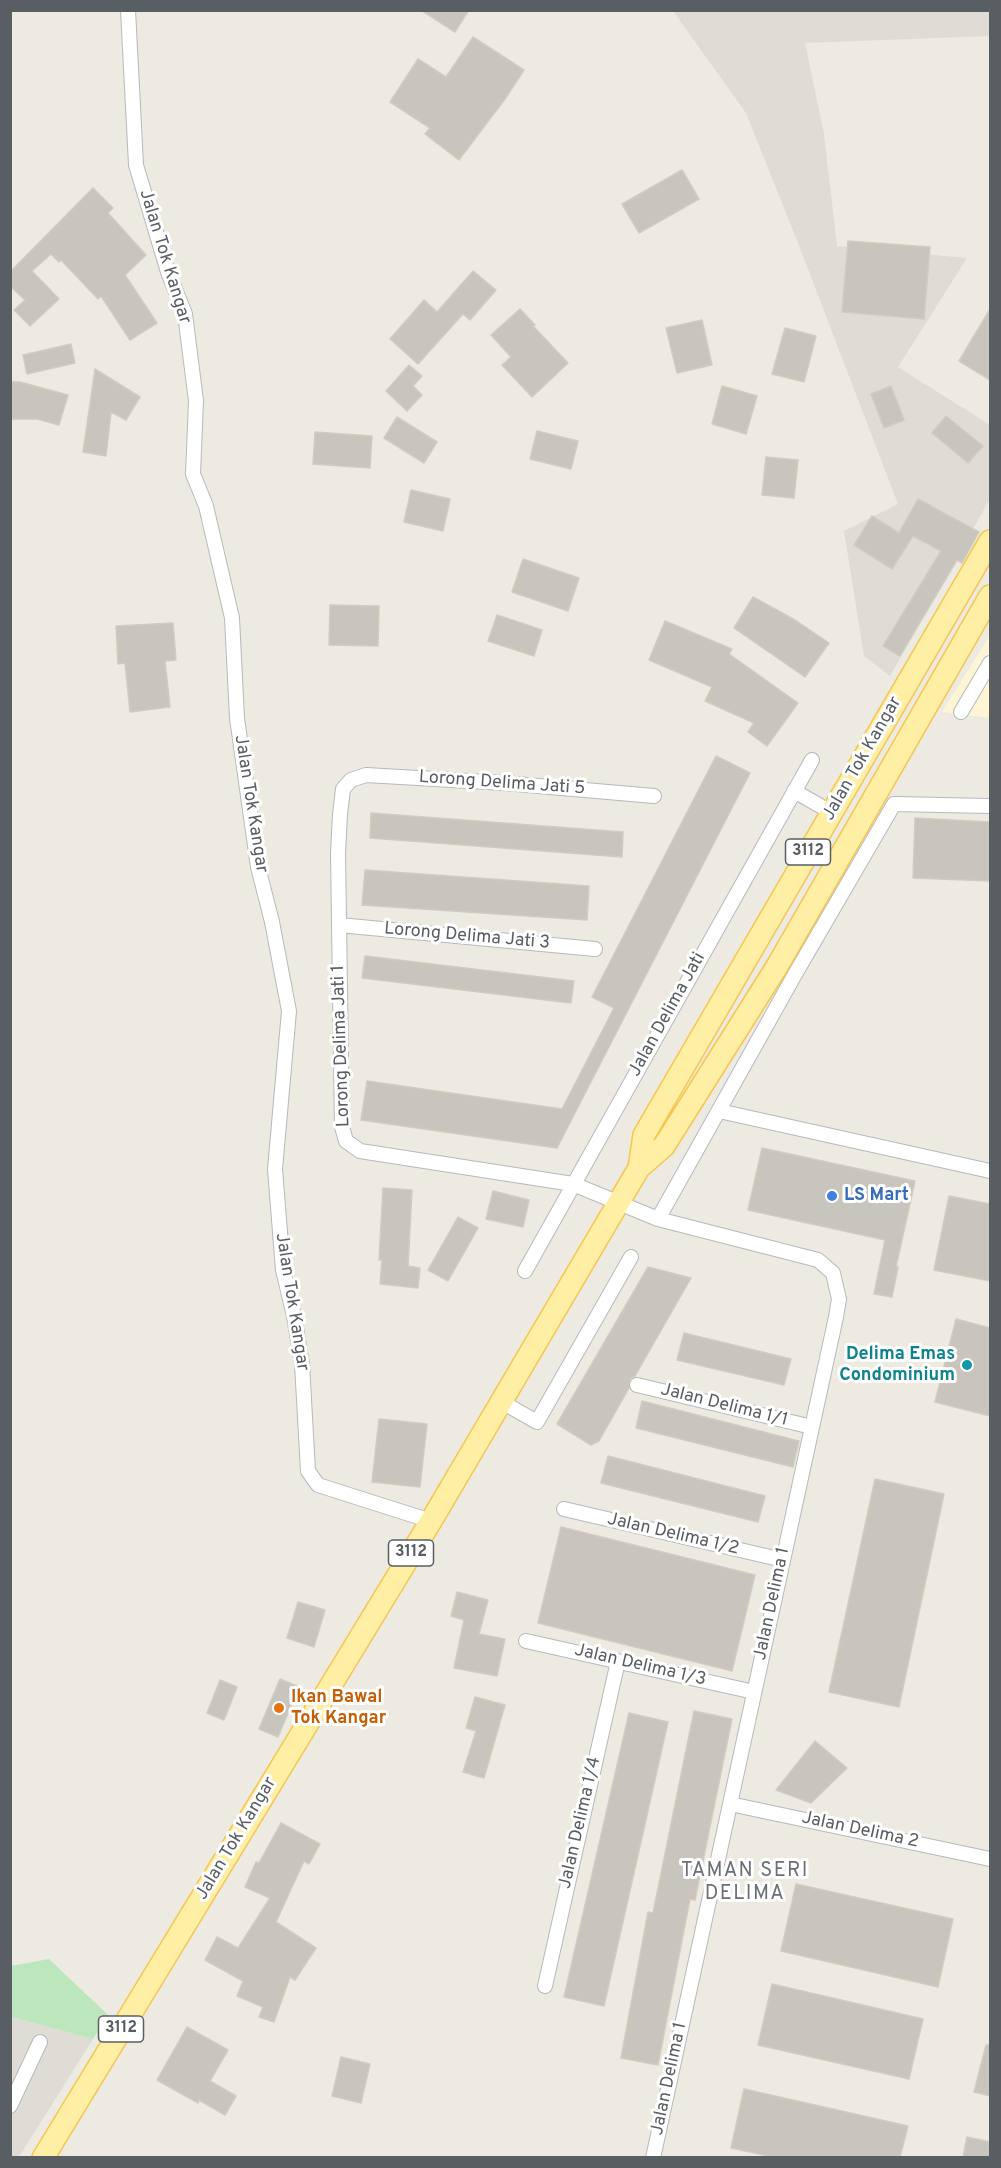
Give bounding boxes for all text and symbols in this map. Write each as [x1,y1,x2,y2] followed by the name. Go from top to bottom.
[133,187,195,327] street label: Jalan Tok Kangar
[819,693,907,825] street label: Jalan Tok Kangar
[228,733,272,875] street label: Jalan Tok Kangar
[418,767,586,801] street label: Lorong Delima Jati 5
[786,839,830,865] road number: 3112
[383,919,551,955] street label: Lorong Delima Jati 3
[625,949,711,1081] street label: Jalan Delima Jati
[328,964,356,1128] street label: Lorong Delima Jati 1
[844,1185,909,1207] place label: LS Mart
[825,1189,839,1203] marker: LS Mart
[269,1231,313,1373] street label: Jalan Tok Kangar
[839,1344,955,1386] place label: Delima Emas Condominium
[960,1358,974,1372] marker: Delima Emas Condominium
[658,1380,790,1432] street label: Jalan Delima 1/1
[605,1509,741,1561] street label: Jalan Delima 1/2
[388,1540,434,1566] road number: 3112
[750,1546,796,1662] street label: Jalan Delima 1
[572,1640,708,1692] street label: Jalan Delima 1/3
[291,1687,386,1730] place label: Ikan Bawal Tok Kangar
[272,1701,286,1715] marker: Ikan Bawal Tok Kangar
[555,1755,607,1891] street label: Jalan Delima 1/4
[192,1774,282,1904] street label: Jalan Tok Kangar
[799,1808,921,1854] street label: Jalan Delima 2
[681,1860,809,1907] district label: TAMAN SERI DELIMA
[98,2016,144,2042] road number: 3112
[647,2021,693,2137] street label: Jalan Delima 1

